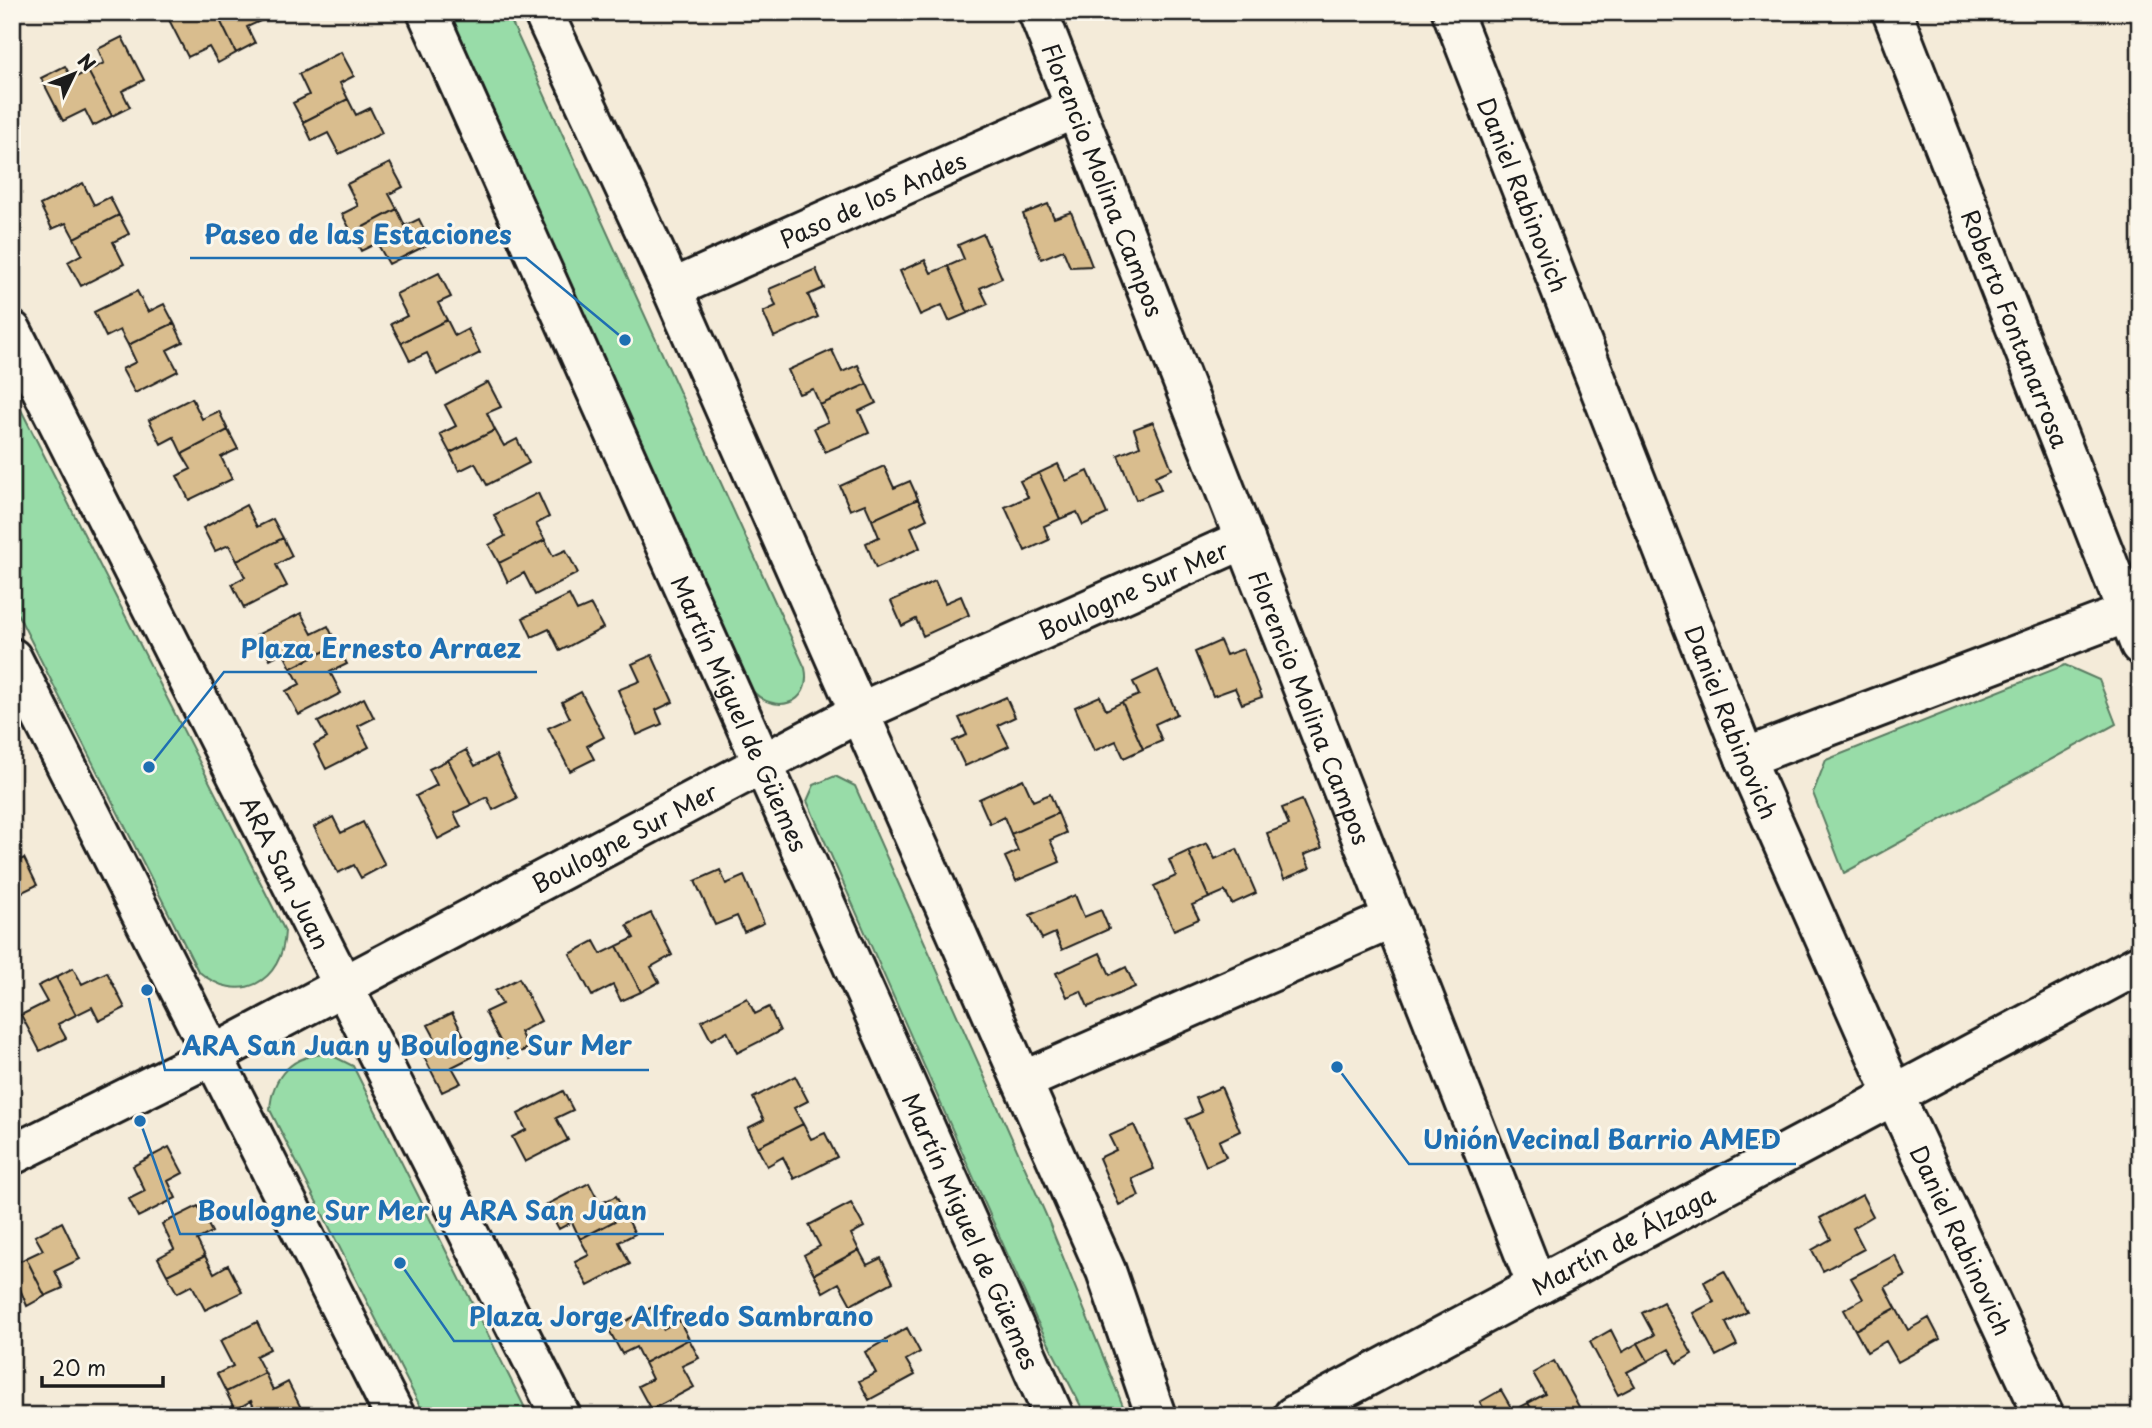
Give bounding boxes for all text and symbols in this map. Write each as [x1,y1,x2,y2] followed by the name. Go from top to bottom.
[1034,37,1174,322] street label: Florencio Molina Campos
[38,38,108,108] north arrow
[72,47,103,77] text: N
[1469,92,1578,297] street label: Daniel Rabinovich
[774,142,972,257] street label: Paso de los Andes
[1953,204,2079,453] street label: Roberto Fontanarrosa
[190,211,526,258] callout: Paseo de las Estaciones
[204,214,512,253] text: Paseo de las Estaciones
[1032,530,1235,648] street label: Boulogne Sur Mer
[1240,565,1380,850] street label: Florencio Molina Campos
[663,569,818,857] street label: Martín Miguel de Güemes
[1676,620,1788,824] street label: Daniel Rabinovich
[224,625,537,672] callout: Plaza Ernesto Arraez
[241,628,521,667] text: Plaza Ernesto Arraez
[525,772,724,901] street label: Boulogne Sur Mer
[232,790,340,956] street label: ARA San Juan
[165,1023,649,1070] callout: ARA San Juan y Boulogne Sur Mer
[181,1025,633,1064] text: ARA San Juan y Boulogne Sur Mer
[894,1087,1049,1375] street label: Martín Miguel de Güemes
[1409,1117,1796,1164] callout: Unión Vecinal Barrio AMED
[1423,1119,1781,1158] text: Unión Vecinal Barrio AMED
[1902,1139,2022,1341] street label: Daniel Rabinovich
[1525,1176,1721,1304] street label: Martín de Álzaga
[180,1187,664,1234] callout: Boulogne Sur Mer y ARA San Juan
[197,1190,647,1229] text: Boulogne Sur Mer y ARA San Juan
[454,1294,888,1341] callout: Plaza Jorge Alfredo Sambrano
[469,1296,873,1335] text: Plaza Jorge Alfredo Sambrano
[42,1344,163,1388] scale bar
[52,1351,106,1383] text: 20 m

